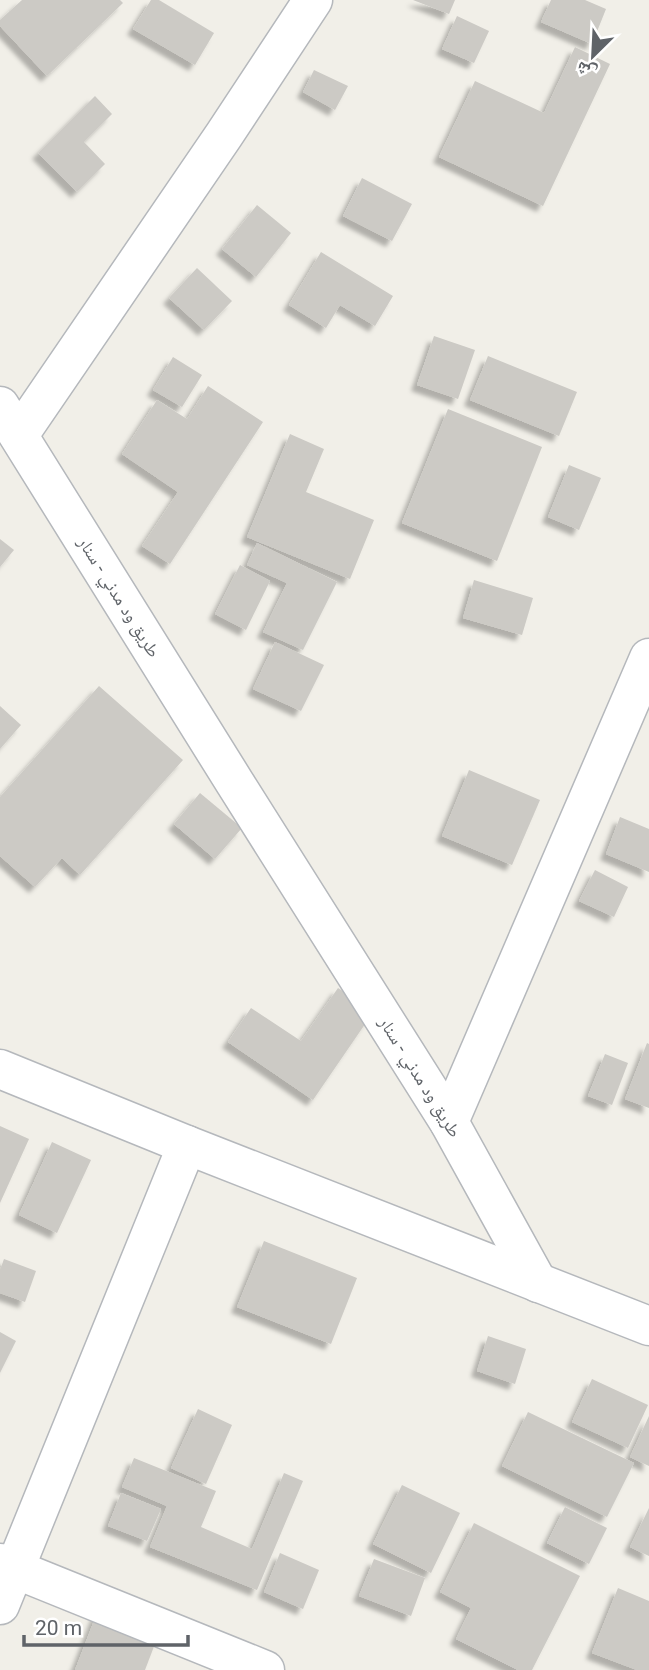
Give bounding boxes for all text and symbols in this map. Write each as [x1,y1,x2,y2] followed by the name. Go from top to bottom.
[558,21,628,91] north arrow
[572,56,600,86] text: ش
[69,532,165,663] street label: طريق ود مدني - سنار
[370,1012,466,1143] street label: طريق ود مدني - سنار
[24,1604,189,1648] scale bar
[35,1616,82,1640] text: 20 m

